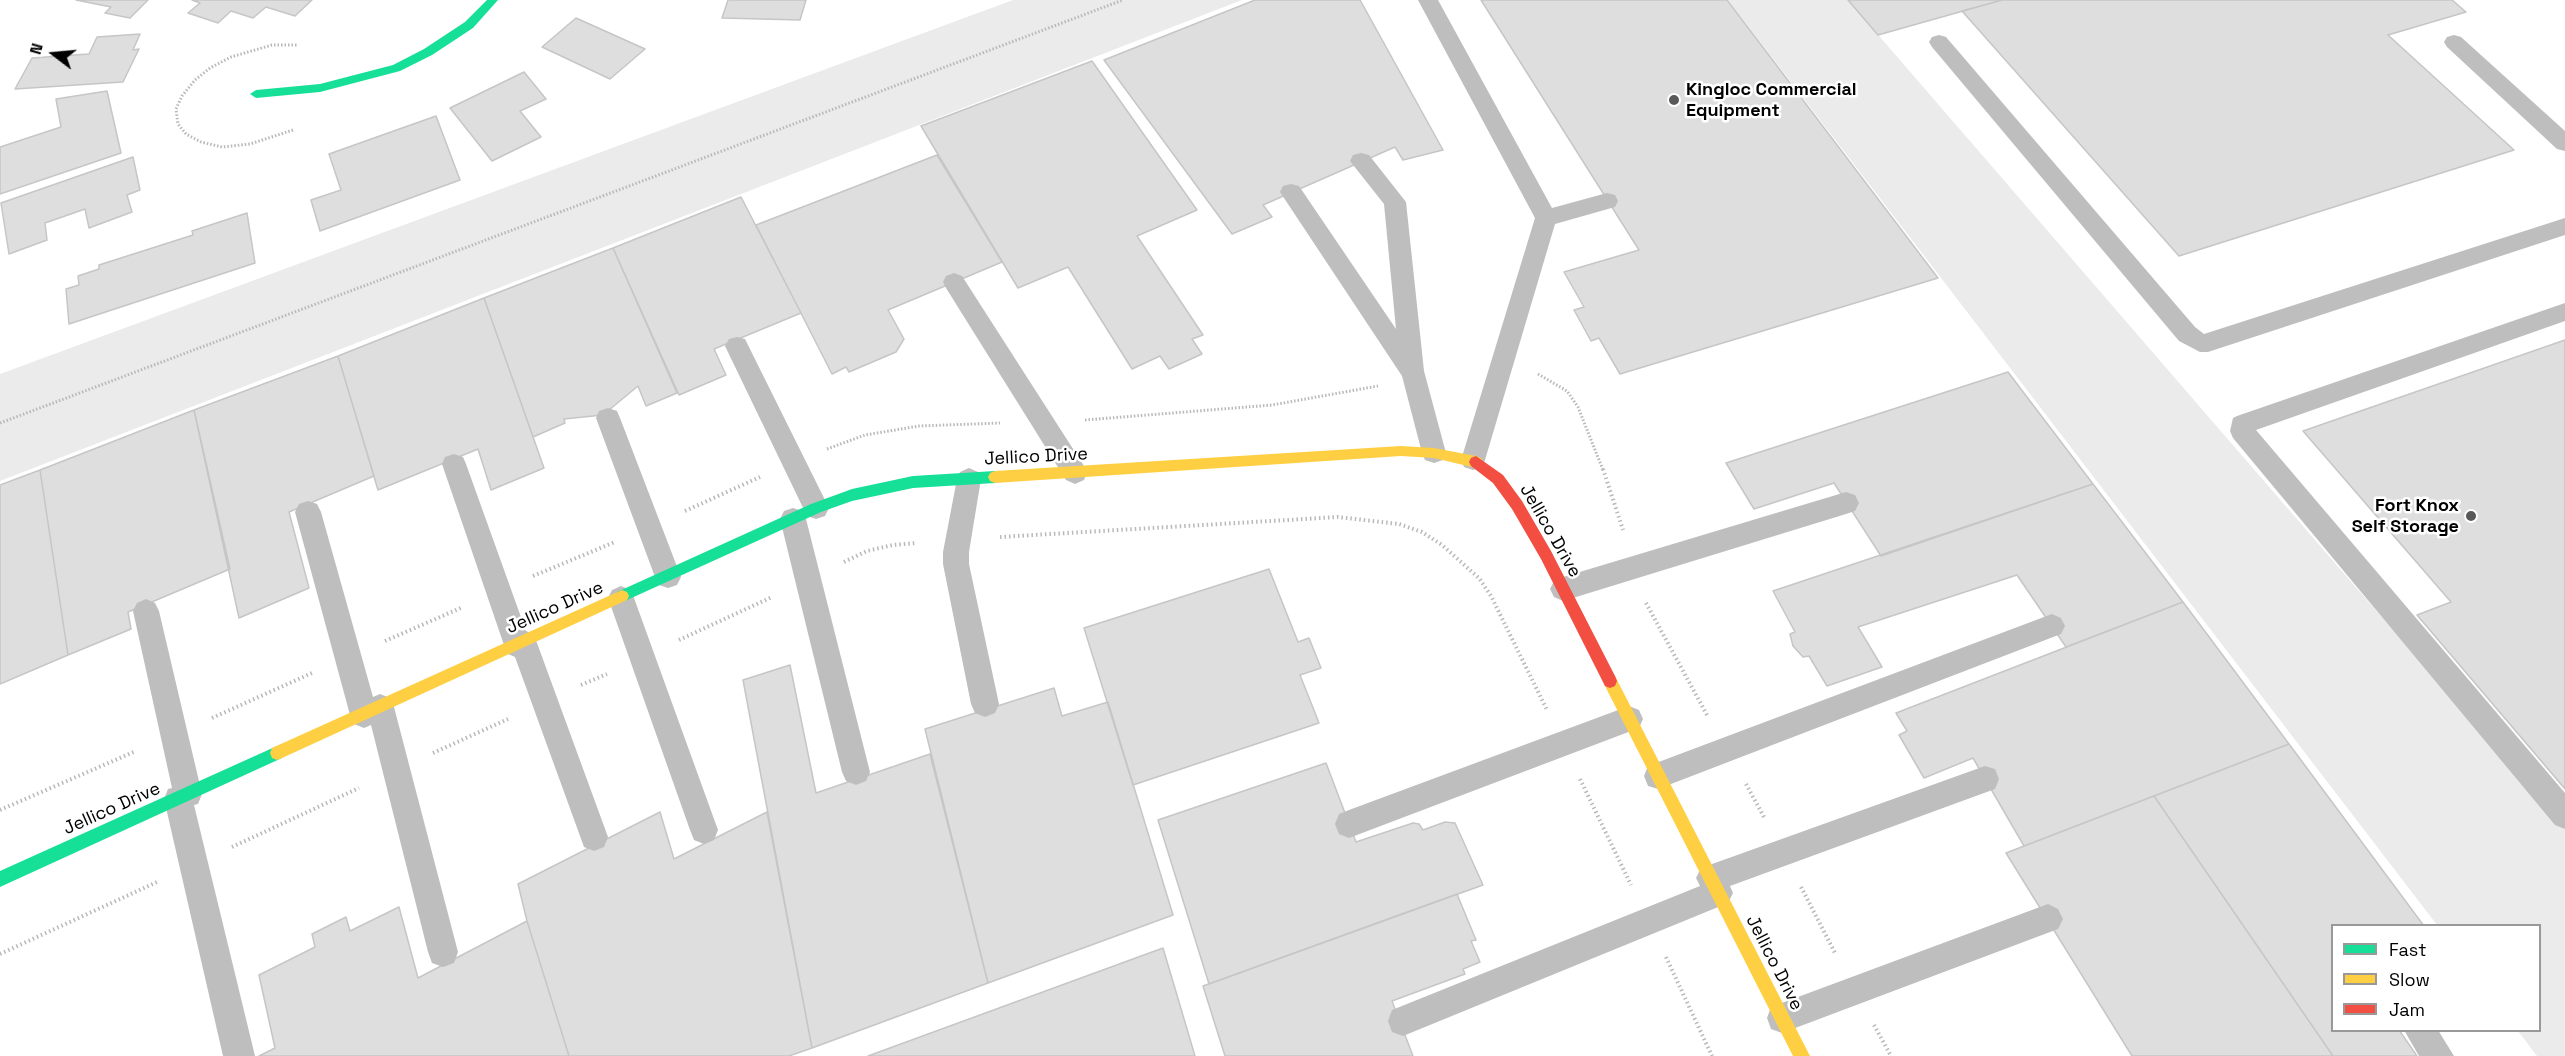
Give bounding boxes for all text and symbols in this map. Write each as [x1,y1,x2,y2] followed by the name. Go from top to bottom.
[24,24,84,84] north arrow
[25,41,48,57] text: N
[1686,79,1857,122] place label: Kingloc Commercial Equipment
[1667,93,1681,107] marker: Kingloc Commercial Equipment
[984,444,1088,470] street label: Jellico Drive
[1515,481,1585,581] street label: Jellico Drive
[2352,495,2459,538] place label: Fort Knox Self Storage
[2464,509,2478,523] marker: Fort Knox Self Storage
[503,577,607,639] street label: Jellico Drive
[60,778,164,840] street label: Jellico Drive
[1741,912,1807,1014] street label: Jellico Drive
[2331,924,2541,1032] legend
[2389,938,2426,961] text: Fast
[2389,968,2430,991] text: Slow
[2389,998,2425,1021] text: Jam

